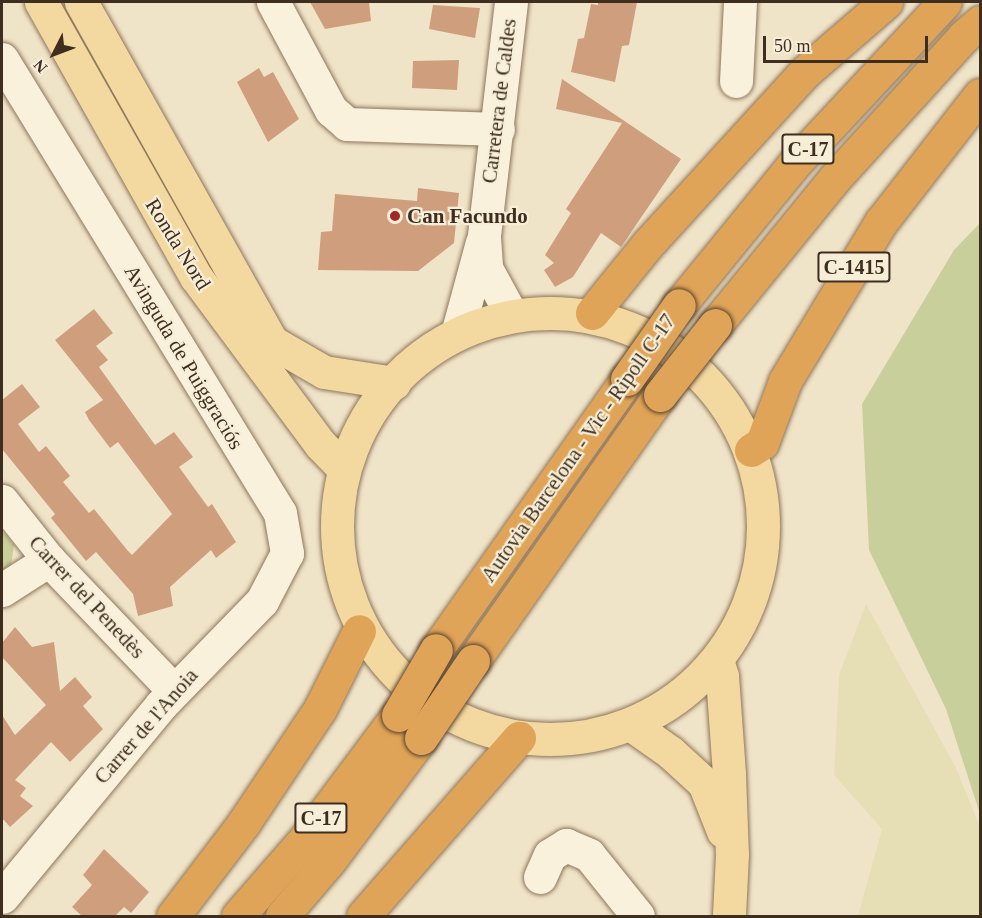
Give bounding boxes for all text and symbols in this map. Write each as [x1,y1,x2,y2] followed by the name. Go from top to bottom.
[476,17,522,185] street label: Carretera de Caldes
[24,24,84,84] north arrow
[766,24,931,62] scale bar
[774,36,811,56] text: 50 m
[30,56,50,76] text: N
[781,132,835,166] road number: C-17
[140,194,216,294] street label: Ronda Nord
[407,203,528,229] place label: Can Facundo
[388,209,402,223] marker: Can Facundo
[816,250,892,284] road number: C-1415
[119,260,249,454] street label: Avinguda de Puiggraciós
[475,309,681,587] street label: Autovia Barcelona - Vic - Ripoll C-17
[24,530,150,664] street label: Carrer del Penedès
[89,663,203,789] street label: Carrer de l'Anoia
[294,801,348,835] road number: C-17

